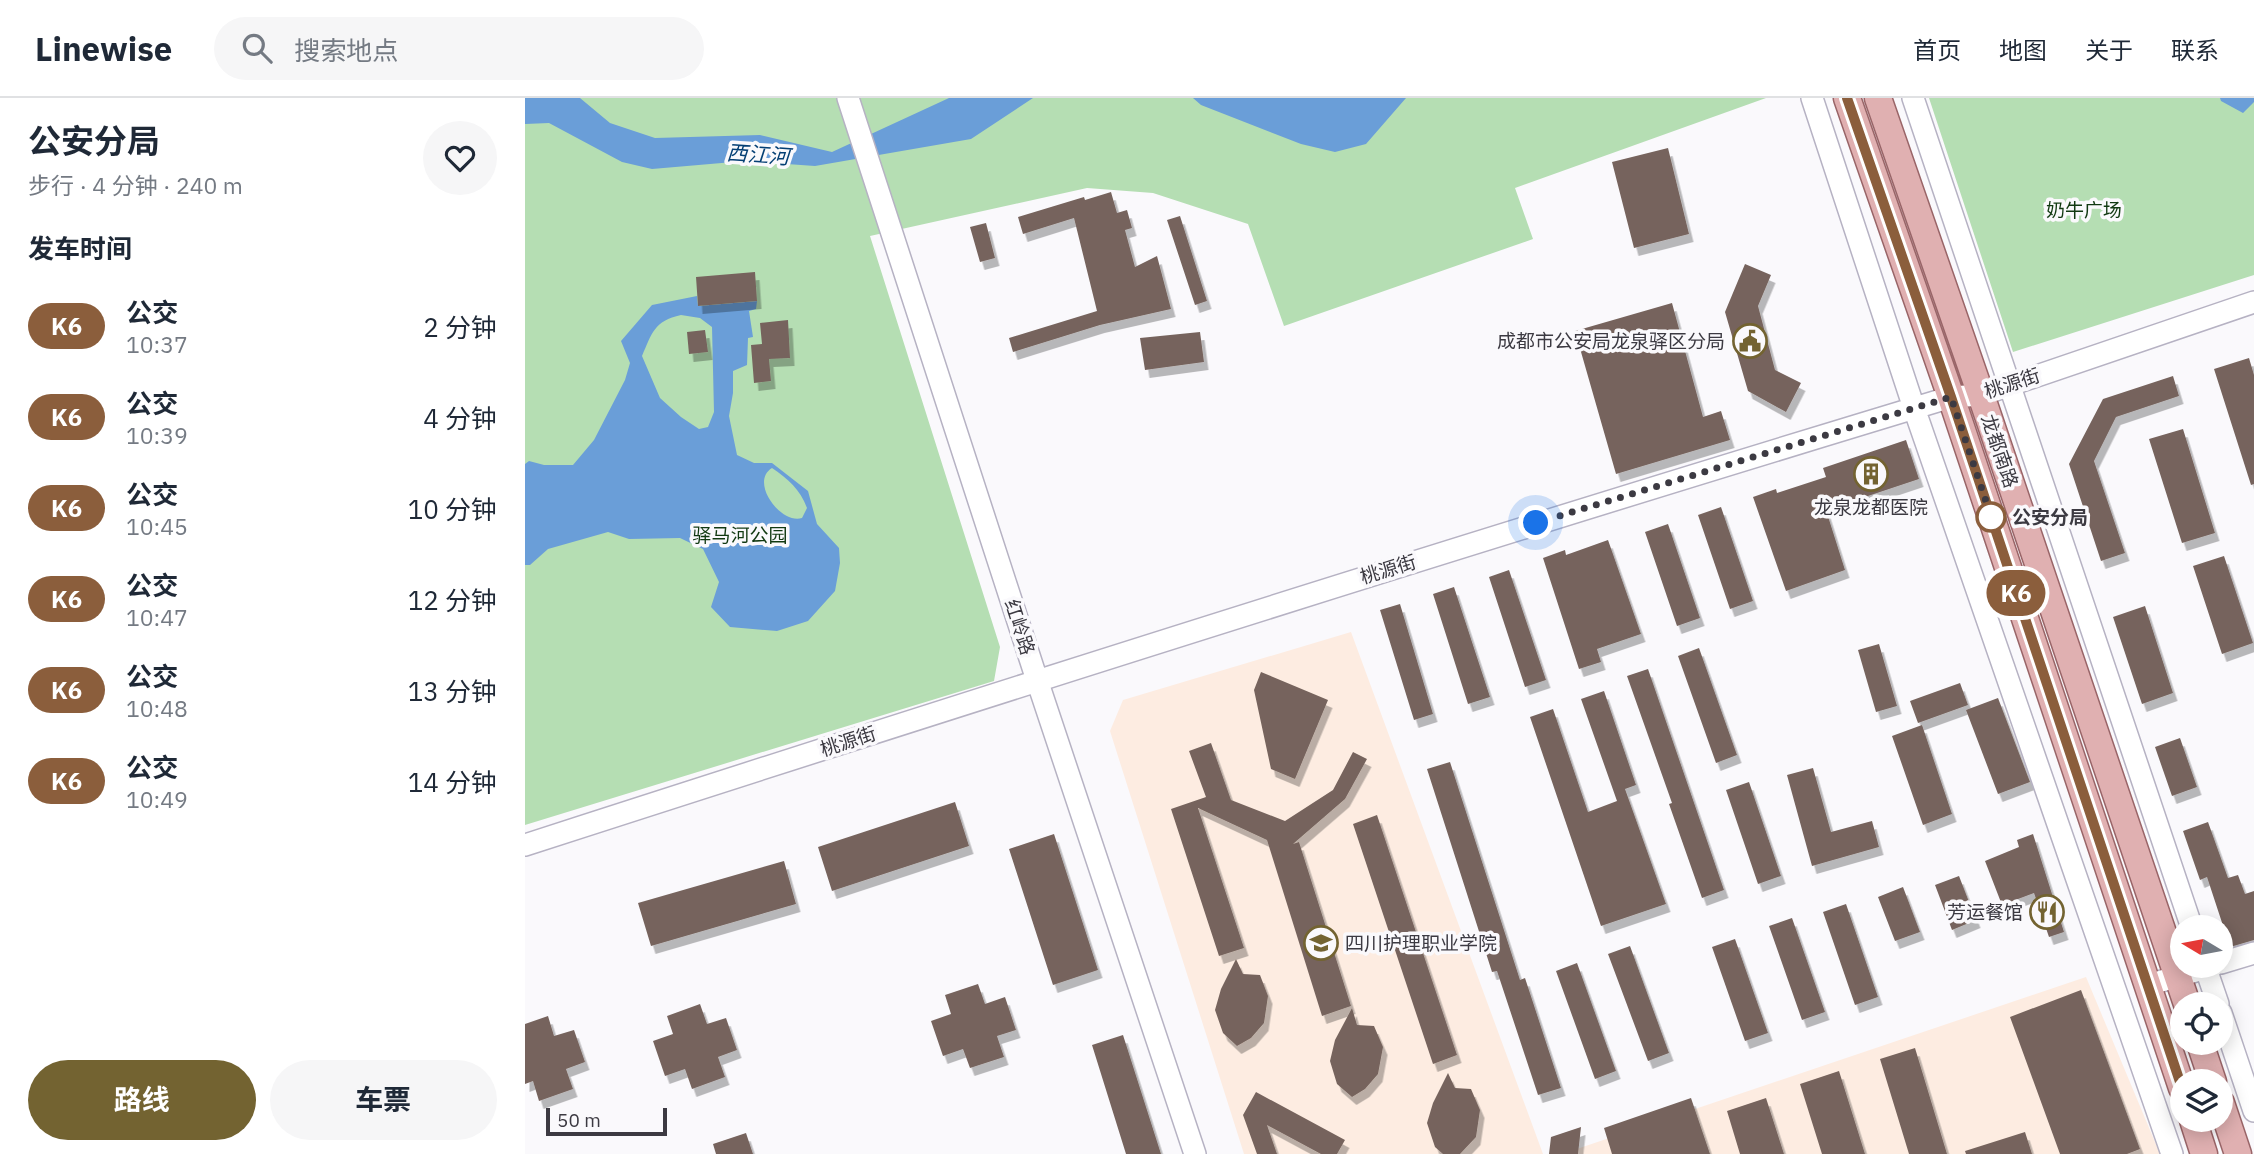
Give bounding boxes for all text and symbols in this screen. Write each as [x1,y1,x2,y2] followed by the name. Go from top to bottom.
[214,17,704,80] search box
[35,27,172,70] text: Linewise
[238,29,276,67] icon: search
[294,33,398,67] text: 搜索地点
[1913,34,1961,66] text: 首页
[1999,34,2047,66] text: 地图
[2085,34,2133,66] text: 关于
[2171,34,2219,66] text: 联系
[28,119,160,162] text: 公安分局
[423,121,497,195] button: heart
[726,138,794,170] water label: 西江河
[28,170,243,200] text: 步行 · 4 分钟 · 240 m
[2046,198,2122,222] park label: 奶牛广场
[28,231,132,265] text: 发车时间
[126,295,178,329] text: 公交
[51,310,82,342] text: K6
[423,310,497,344] text: 2 分钟
[1731,322,1769,360] public building icon: 成都市公安局龙泉驿区分局
[126,329,188,359] text: 10:37
[1497,329,1725,353] place label: 成都市公安局龙泉驿区分局
[1981,363,2043,403] street label: 桃源街
[126,386,178,420] text: 公交
[51,401,82,433] text: K6
[423,401,497,435] text: 4 分钟
[1976,411,2024,491] street label: 龙都南路
[126,420,188,450] text: 10:39
[1852,455,1890,493] building icon: 龙泉龙都医院
[126,477,178,511] text: 公交
[51,492,82,524] text: K6
[408,492,497,526] text: 10 分钟
[1814,495,1928,519] place label: 龙泉龙都医院
[1976,502,2006,532] marker: 公安分局
[1518,505,1553,540] your location
[2012,505,2088,529] place label: 公安分局
[126,511,188,541] text: 10:45
[692,523,788,547] park label: 驿马河公园
[1357,549,1419,589] street label: 桃源街
[126,568,178,602] text: 公交
[1985,570,2047,616] line badge: K6
[2000,577,2032,609] text: K6
[51,583,82,615] text: K6
[408,583,497,617] text: 12 分钟
[1000,596,1040,658] street label: 红岭路
[126,602,188,632] text: 10:47
[126,659,178,693] text: 公交
[51,674,82,706] text: K6
[408,674,497,708] text: 13 分钟
[126,693,188,723] text: 10:48
[817,721,879,761] street label: 桃源街
[126,750,178,784] text: 公交
[51,765,82,797] text: K6
[408,765,497,799] text: 14 分钟
[126,784,188,814] text: 10:49
[2028,893,2066,931] restaurant icon: 芳运餐馆
[1947,900,2023,924] place label: 芳运餐馆
[2170,915,2233,978] north arrow
[2170,915,2233,1132] map controls
[1302,924,1340,962] school or university icon: 四川护理职业学院
[1345,931,1497,955] place label: 四川护理职业学院
[2170,992,2233,1055] button: locate
[28,1060,256,1140] button: 路线
[270,1060,497,1140] button: 车票
[2170,1069,2233,1132] button: layers
[546,1105,667,1137] scale bar
[557,1108,601,1132] text: 50 m

